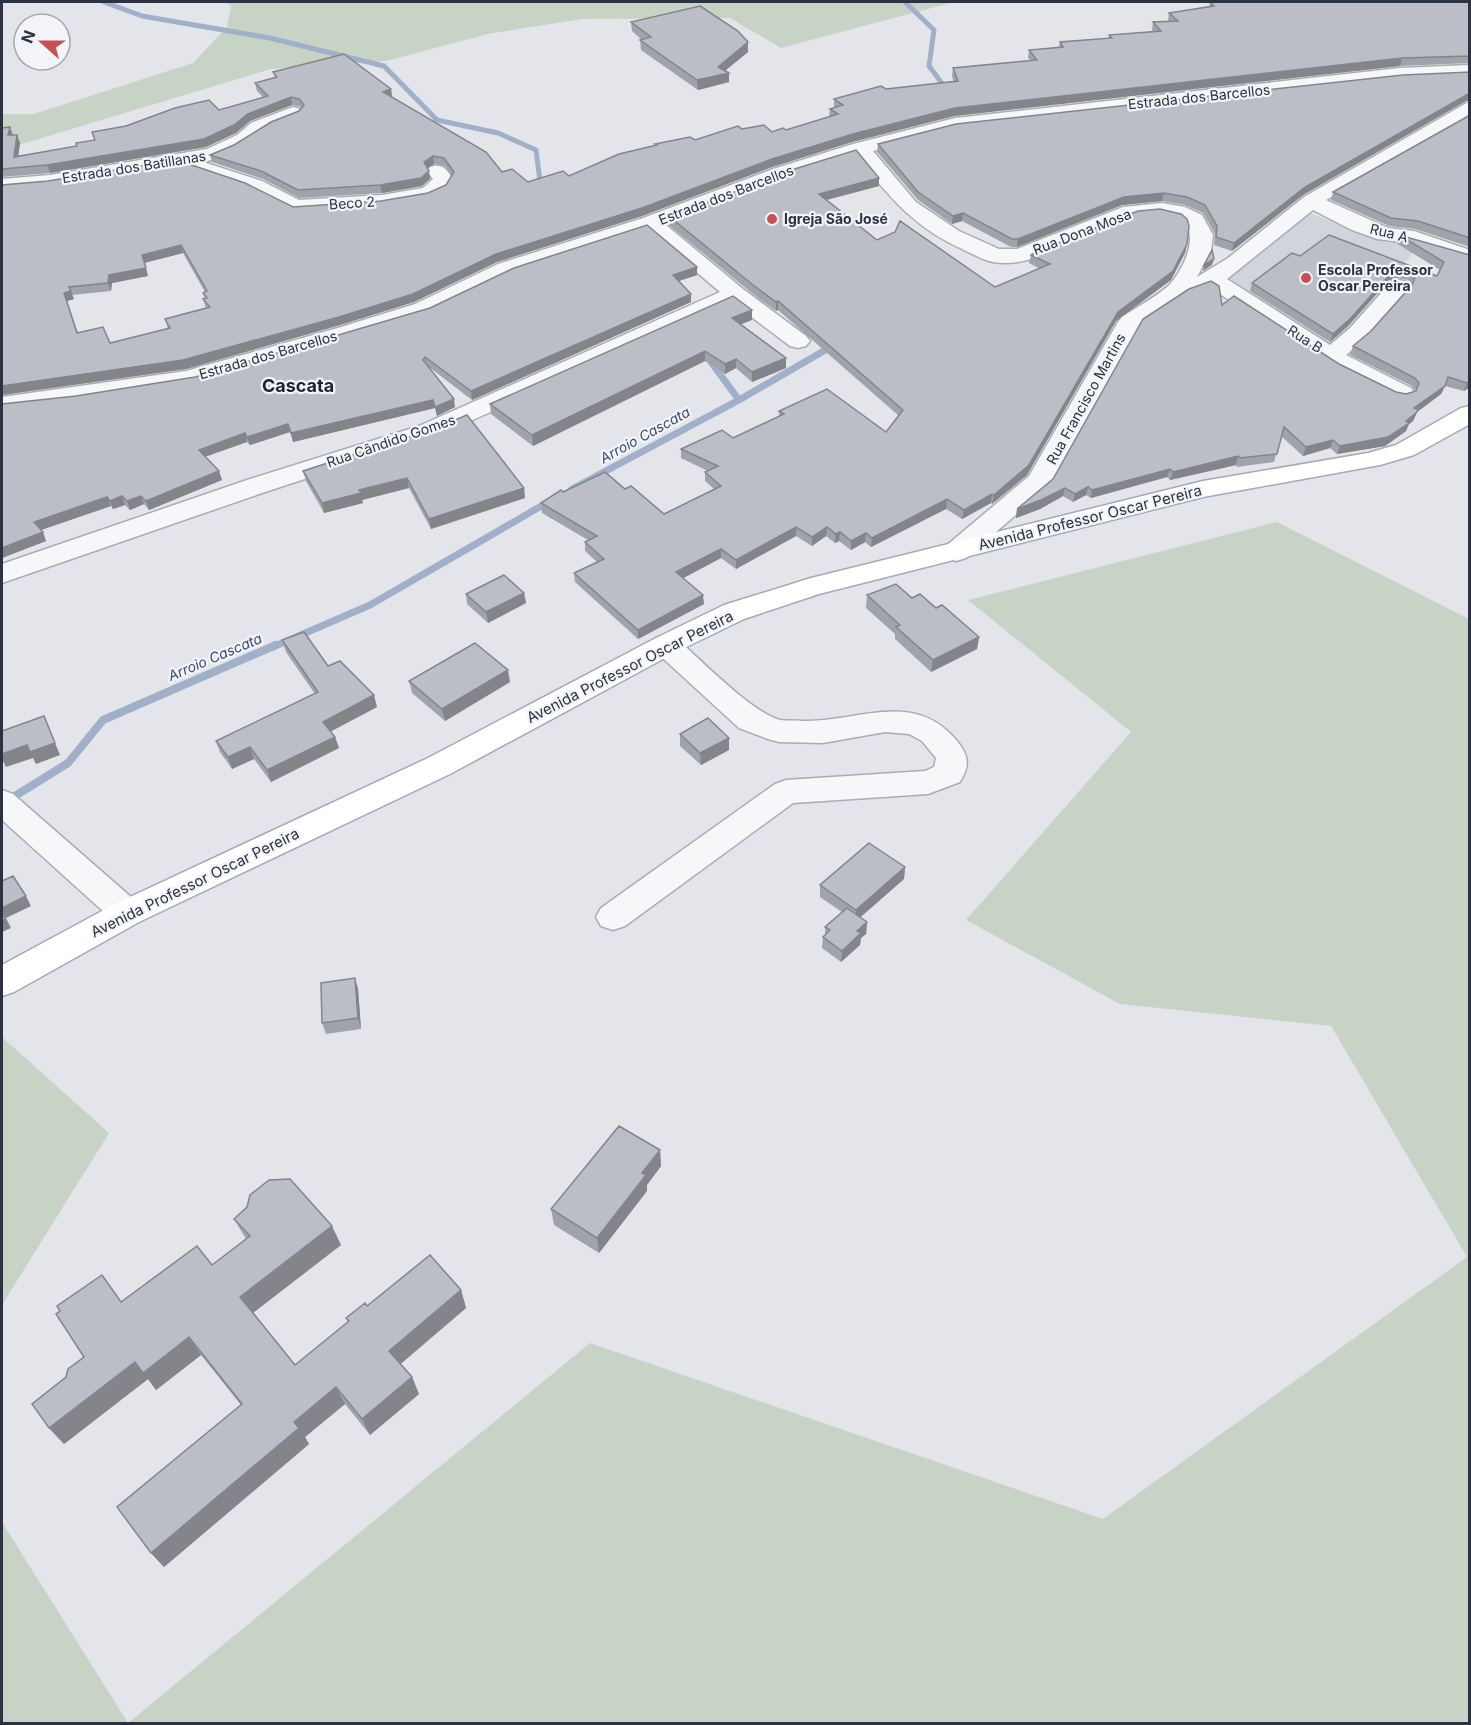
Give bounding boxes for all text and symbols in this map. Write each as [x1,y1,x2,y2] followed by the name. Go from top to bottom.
[12,12,72,72] north arrow
[16,27,40,46] text: N
[1127,81,1271,112] street label: Estrada dos Barcellos
[61,147,207,186] street label: Estrada dos Batillanas
[656,161,796,228] street label: Estrada dos Barcellos
[328,192,376,213] street label: Beco 2
[1030,205,1133,258] street label: Rua Dona Mosa
[784,210,888,227] place label: Igreja São José
[765,212,779,226] marker: Igreja São José
[1368,220,1410,246] street label: Rua A
[1318,261,1433,294] place label: Escola Professor Oscar Pereira
[1299,271,1313,285] marker: Escola Professor Oscar Pereira
[1285,321,1326,356] street label: Rua B
[197,327,339,382] street label: Estrada dos Barcellos
[1042,330,1129,467] street label: Rua Francisco Martins
[262,375,334,396] district label: Cascata
[596,403,693,467] water label: Arroio Cascata
[324,411,457,471] street label: Rua Cândido Gomes
[976,481,1204,554] street label: Avenida Professor Oscar Pereira
[523,606,736,727] street label: Avenida Professor Oscar Pereira
[164,629,265,684] water label: Arroio Cascata
[87,824,302,941] street label: Avenida Professor Oscar Pereira

